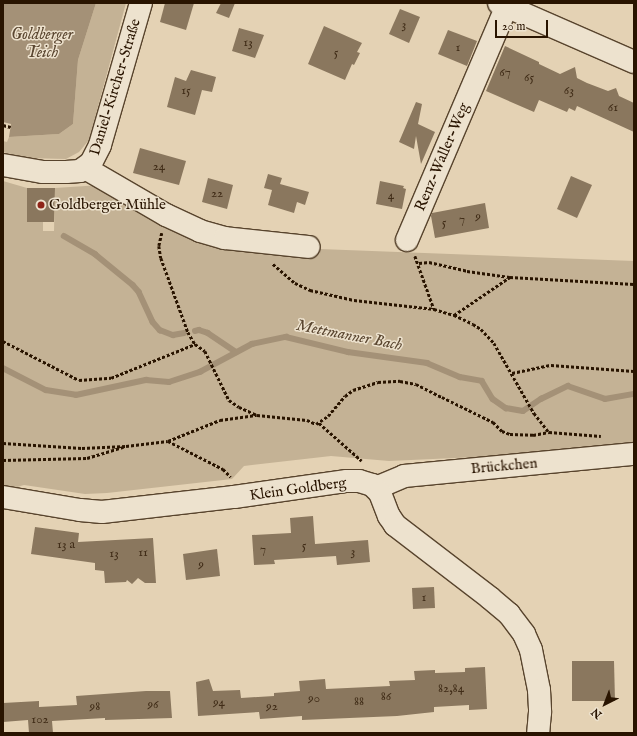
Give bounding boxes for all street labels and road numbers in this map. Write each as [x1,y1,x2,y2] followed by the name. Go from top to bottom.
[86,16,144,158] street label: Daniel-Kircher-Straße
[411,100,473,214] street label: Renz-Waller-Weg
[470,454,538,478] street label: Brückchen
[248,473,348,505] street label: Klein Goldberg

